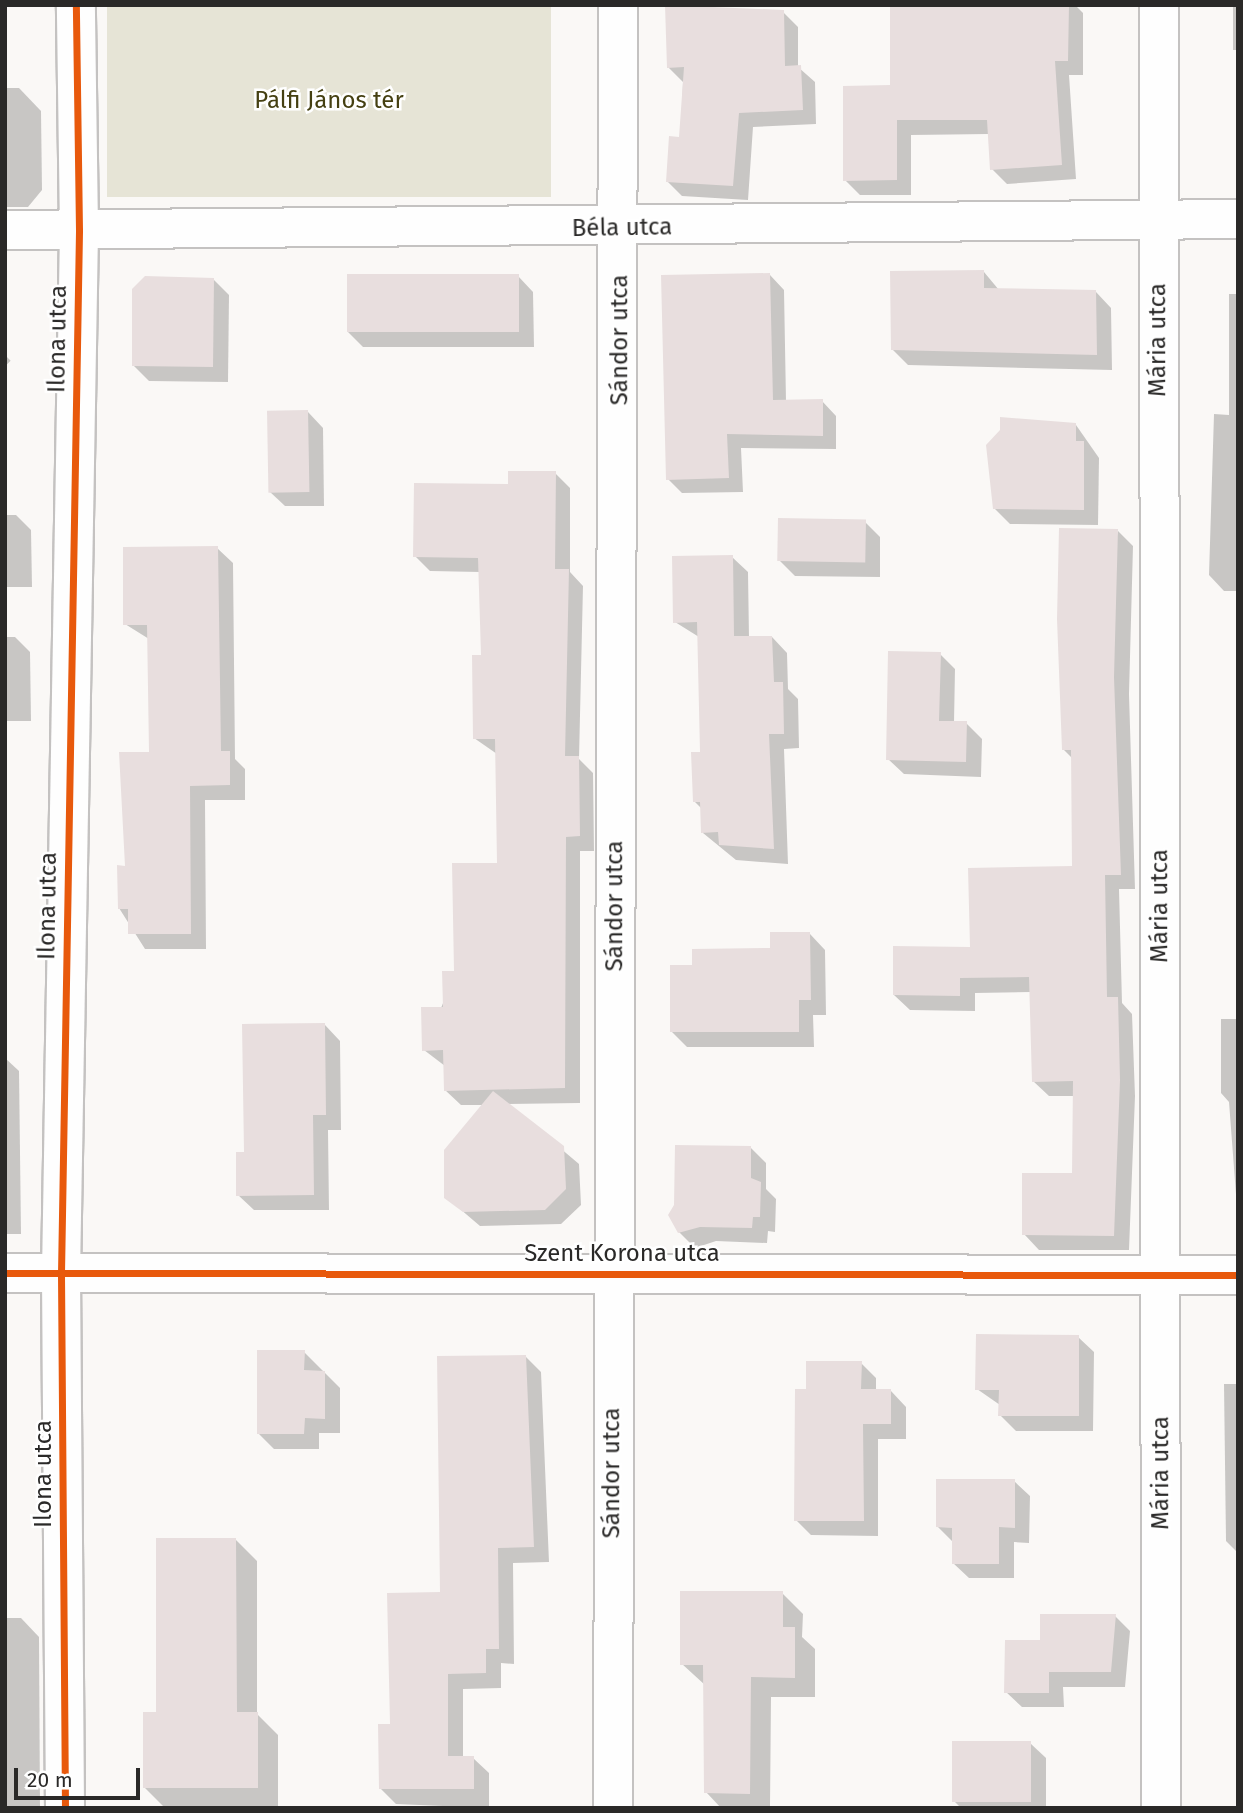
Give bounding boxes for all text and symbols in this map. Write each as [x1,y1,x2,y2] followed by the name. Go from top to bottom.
[254,87,404,115] park label: Pálfi János tér
[571,213,673,243] street label: Béla utca
[606,275,634,405] street label: Sándor utca
[1144,283,1172,397] street label: Mária utca
[43,285,73,393] street label: Ilona utca
[601,841,629,971] street label: Sándor utca
[1146,849,1174,963] street label: Mária utca
[33,852,63,960] street label: Ilona utca
[524,1240,720,1268] street label: Szent Korona utca
[598,1408,626,1538] street label: Sándor utca
[1147,1416,1175,1530] street label: Mária utca
[30,1420,58,1528] street label: Ilona utca
[18,1754,144,1798] scale bar
[27,1767,73,1793] text: 20 m

